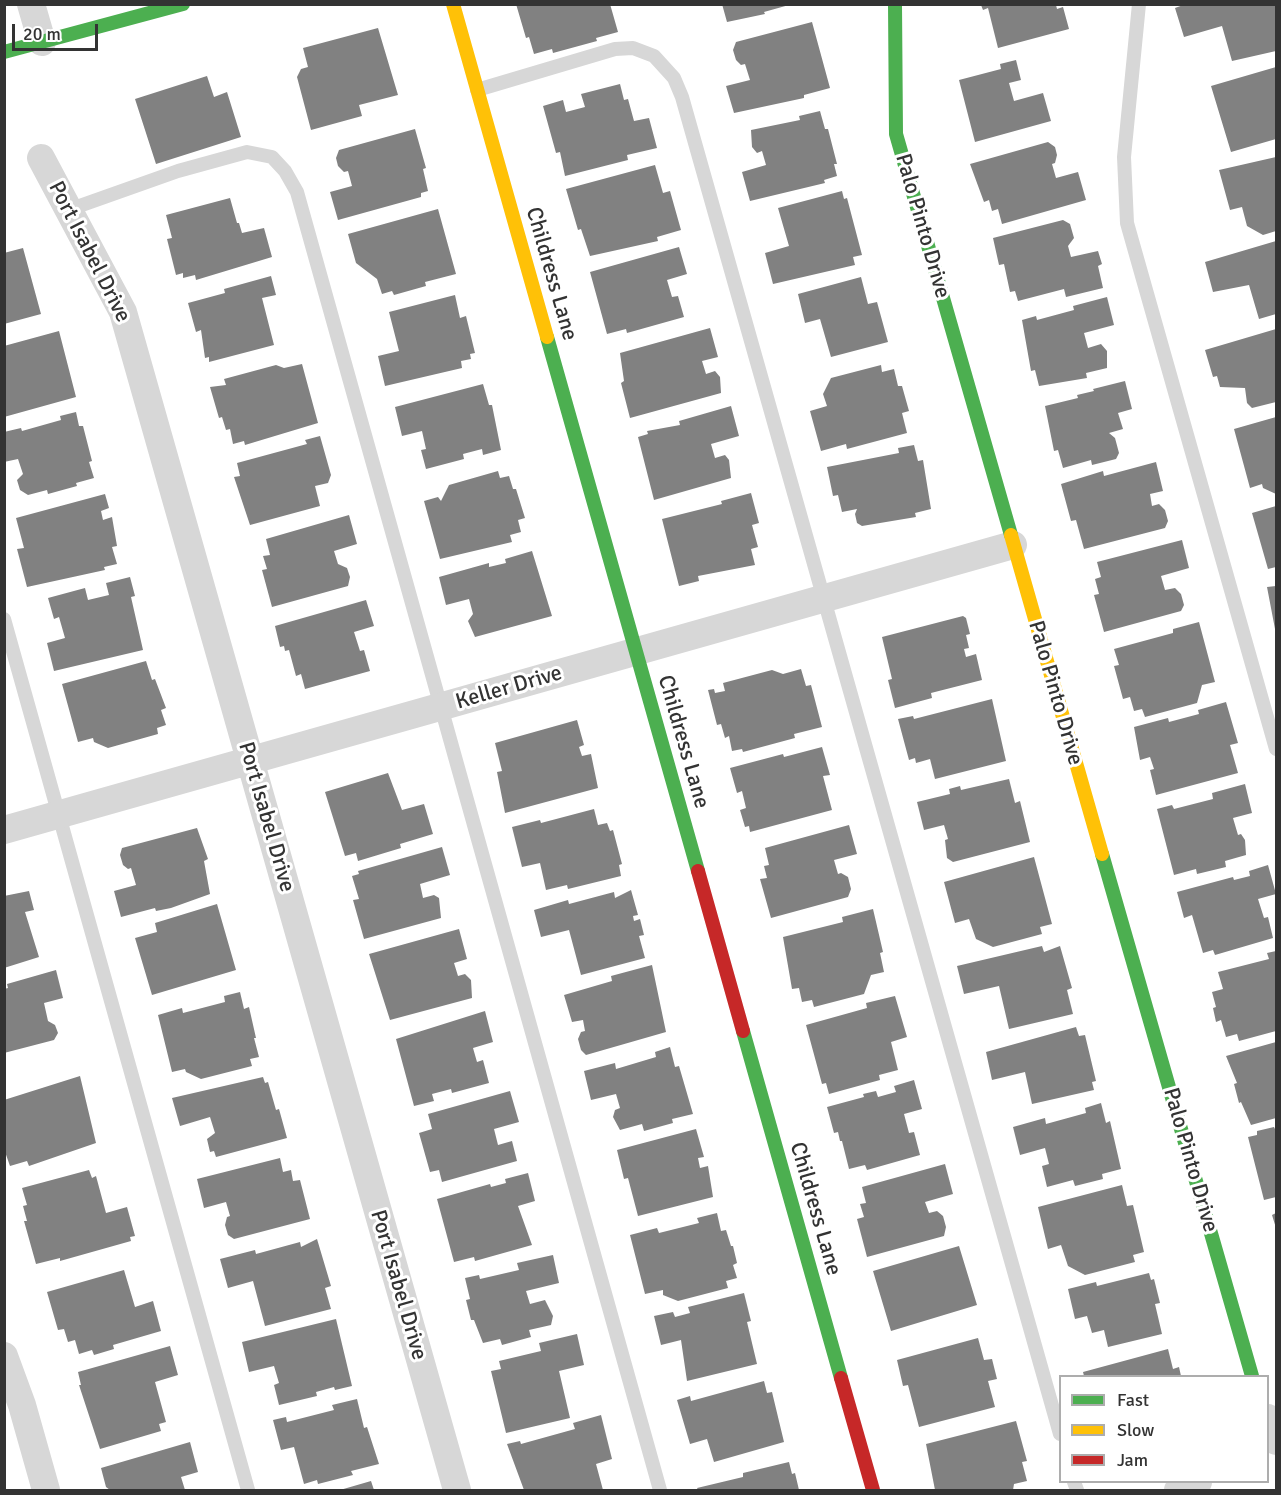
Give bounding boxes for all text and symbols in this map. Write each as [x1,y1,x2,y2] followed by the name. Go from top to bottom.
[15,12,100,50] scale bar
[23,23,61,45] text: 20 m
[889,151,955,301] street label: Palo Pinto Drive
[42,177,136,327] street label: Port Isabel Drive
[519,204,583,344] street label: Childress Lane
[1022,618,1088,768] street label: Palo Pinto Drive
[453,660,565,716] street label: Keller Drive
[651,672,715,812] street label: Childress Lane
[232,739,300,895] street label: Port Isabel Drive
[1157,1085,1223,1235] street label: Palo Pinto Drive
[783,1139,847,1279] street label: Childress Lane
[364,1207,432,1363] street label: Port Isabel Drive
[1059,1375,1269,1483] legend
[1117,1389,1149,1411] text: Fast
[1117,1419,1154,1441] text: Slow
[1117,1449,1148,1471] text: Jam

